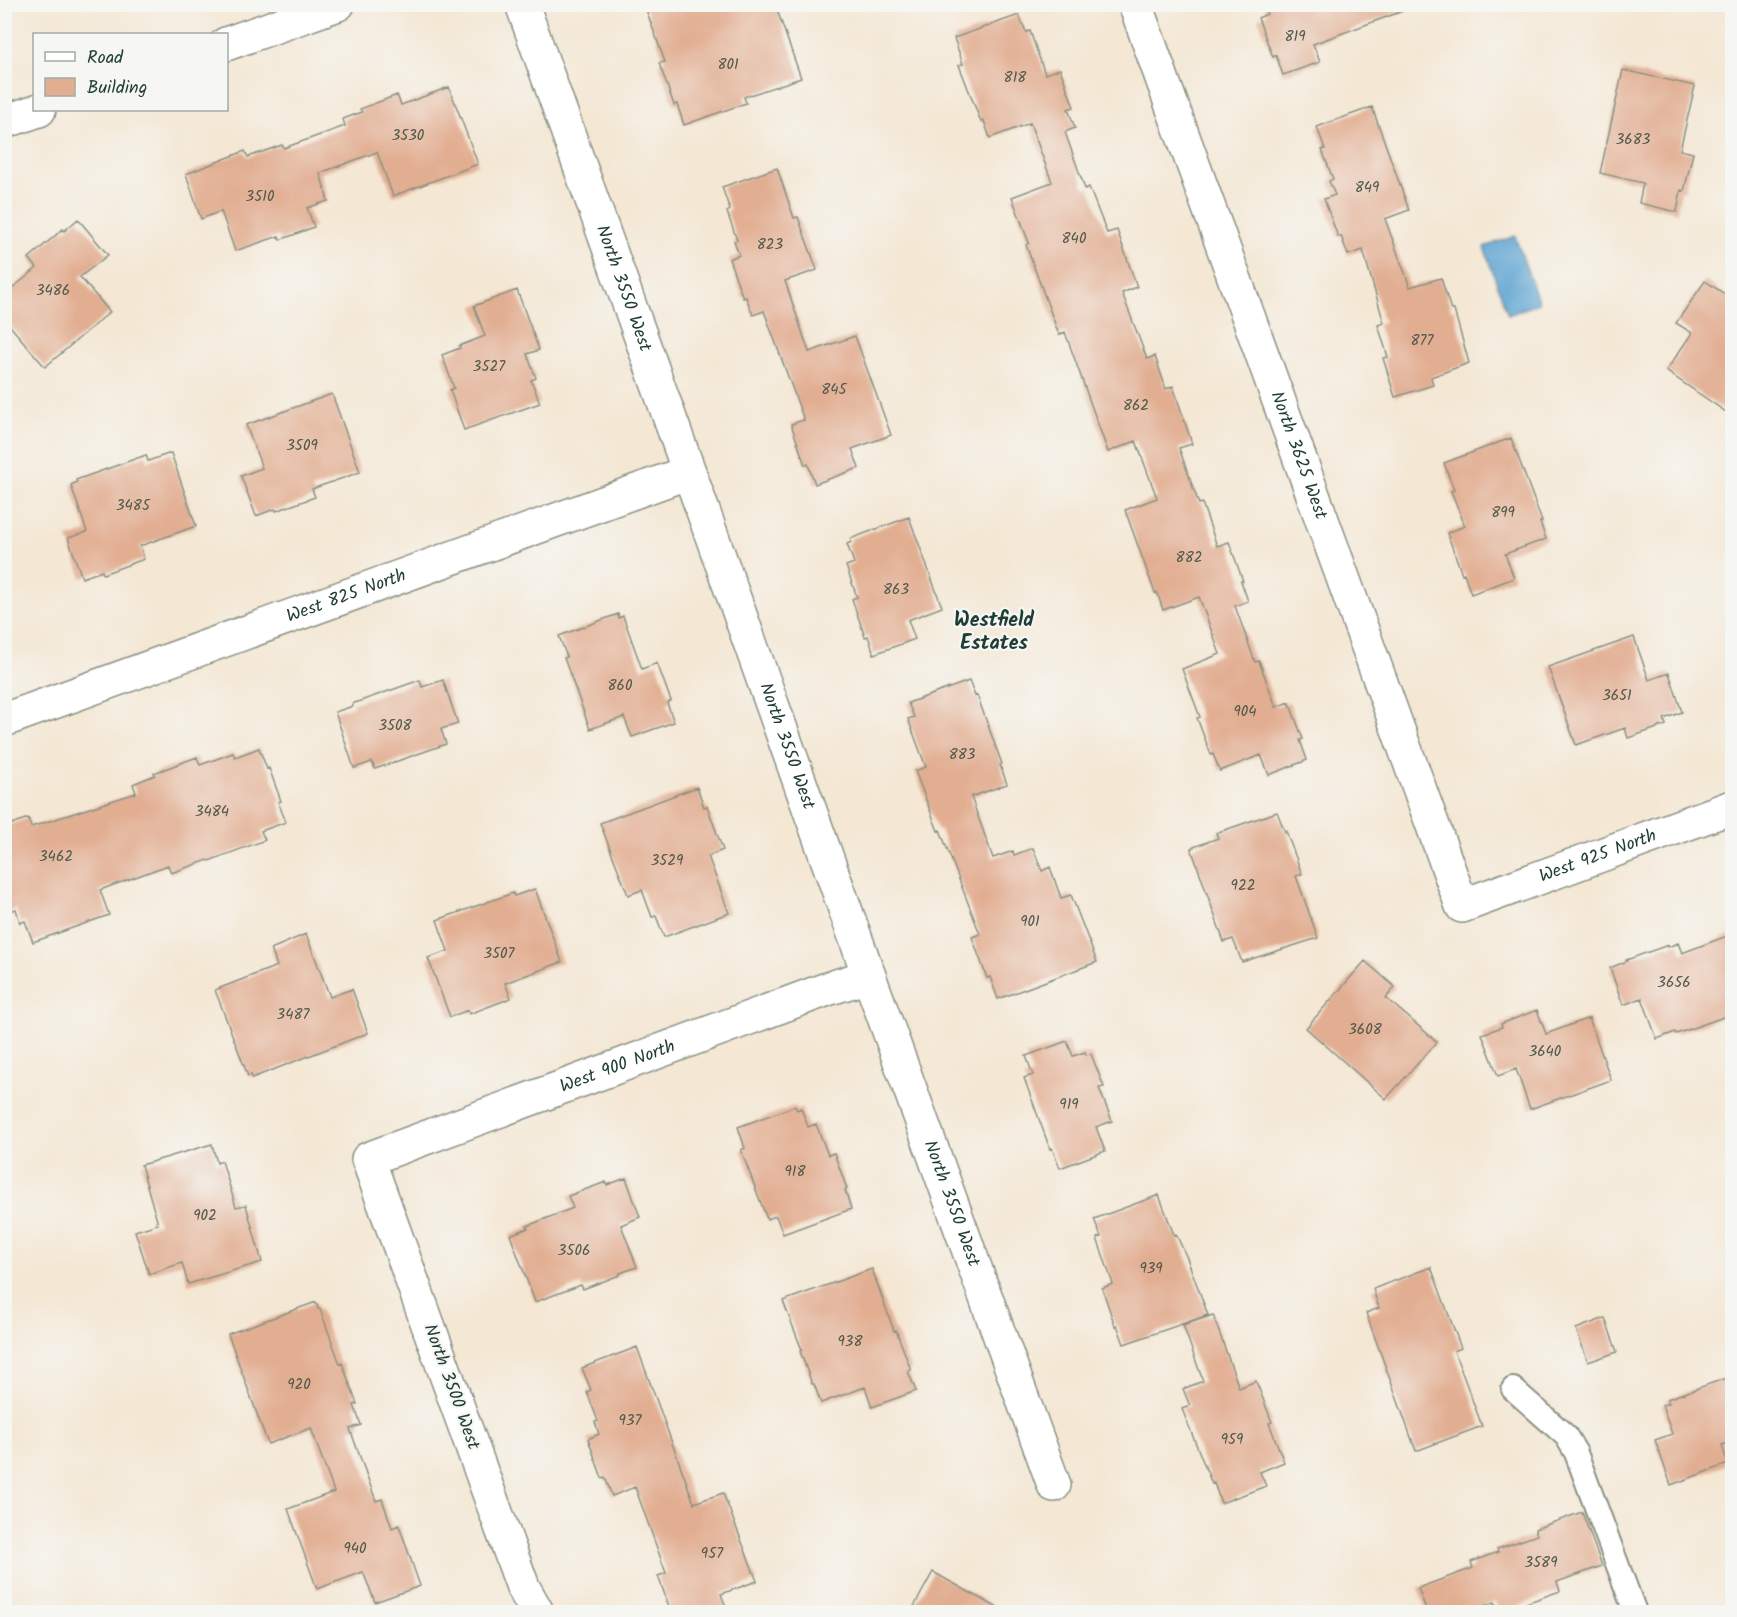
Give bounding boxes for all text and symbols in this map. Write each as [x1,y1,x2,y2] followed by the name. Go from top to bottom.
[1284,25,1306,49] house number: 819
[33,33,228,111] legend
[87,44,124,73] text: Road
[717,53,739,77] house number: 801
[1004,66,1027,90] house number: 818
[87,74,147,103] text: Building
[392,124,425,148] house number: 3530
[1616,128,1651,152] house number: 3683
[1355,176,1380,200] house number: 849
[246,185,275,209] house number: 3510
[588,221,660,357] street label: North 3550 West
[1062,227,1087,251] house number: 840
[757,233,784,257] house number: 823
[36,279,70,303] house number: 3486
[1411,329,1435,353] house number: 877
[473,355,506,379] house number: 3527
[821,378,848,402] house number: 845
[1262,387,1336,524] street label: North 3625 West
[1123,394,1149,418] house number: 862
[286,434,318,458] house number: 3509
[116,494,151,518] house number: 3485
[1491,501,1516,525] house number: 899
[1176,546,1202,570] house number: 882
[282,561,410,631] street label: West 825 North
[883,578,909,602] house number: 863
[954,605,1035,660] district label: Westfield Estates
[608,674,633,698] house number: 860
[751,679,823,815] street label: North 3550 West
[1602,684,1632,708] house number: 3651
[1233,700,1257,724] house number: 904
[378,714,413,738] house number: 3508
[949,743,976,767] house number: 883
[195,800,229,824] house number: 3484
[1535,821,1661,891] street label: West 925 North
[39,845,73,869] house number: 3462
[651,849,684,873] house number: 3529
[1231,874,1255,898] house number: 922
[1020,910,1040,934] house number: 901
[483,942,516,966] house number: 3507
[1657,971,1691,995] house number: 3656
[277,1003,310,1027] house number: 3487
[1348,1018,1383,1042] house number: 3608
[556,1032,679,1101] street label: West 900 North
[1529,1040,1562,1064] house number: 3640
[1059,1093,1079,1117] house number: 919
[915,1136,988,1272] street label: North 3550 West
[784,1160,806,1184] house number: 918
[193,1204,217,1228] house number: 902
[558,1239,590,1263] house number: 3506
[1139,1257,1163,1281] house number: 939
[415,1320,488,1455] street label: North 3500 West
[838,1330,863,1354] house number: 938
[287,1373,311,1397] house number: 920
[619,1409,642,1433] house number: 937
[1221,1428,1244,1452] house number: 959
[343,1537,367,1561] house number: 940
[701,1542,724,1566] house number: 957
[1525,1551,1558,1575] house number: 3589

